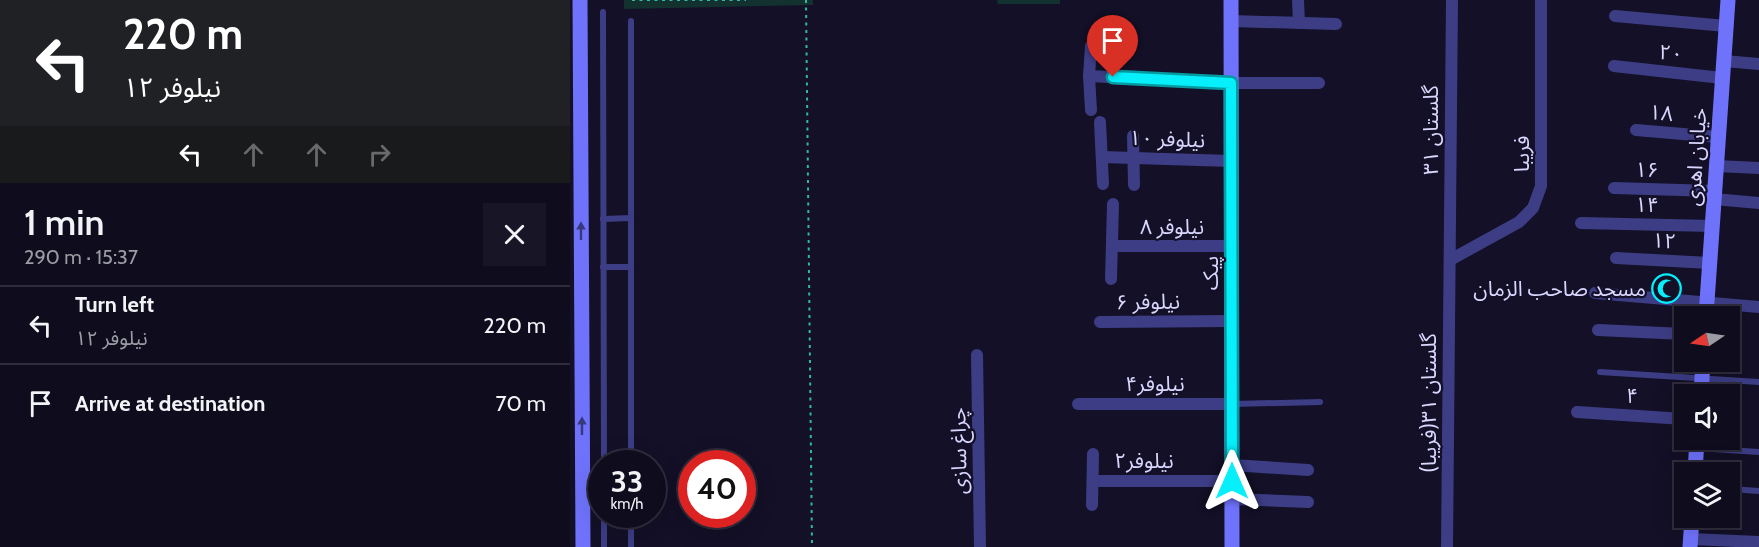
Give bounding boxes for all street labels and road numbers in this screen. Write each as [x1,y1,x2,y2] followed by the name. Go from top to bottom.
[1658,39,1684,66] street label: ۲۰
[1418,85,1443,175] street label: گلستان ۳۱
[1648,99,1674,126] street label: ۱۸
[1680,107,1711,207] street label: خیابان اهری
[1129,125,1206,152] street label: نیلوفر ۱۰
[1509,136,1534,172] street label: فریبا
[1635,157,1659,182] street label: ۱۶
[1635,192,1659,217] street label: ۱۴
[1140,214,1204,239] street label: نیلوفر ۸
[1651,227,1677,254] street label: ۱۲
[1198,256,1224,290] street label: پیک
[1116,288,1180,315] street label: نیلوفر ۶
[1416,333,1441,473] street label: گلستان ۳۱(فریبا)
[1125,371,1185,396] street label: نیلوفر۴
[1625,383,1639,408] street label: ۴
[945,407,975,495] street label: چراغ سازی
[1114,448,1174,473] street label: نیلوفر۲

